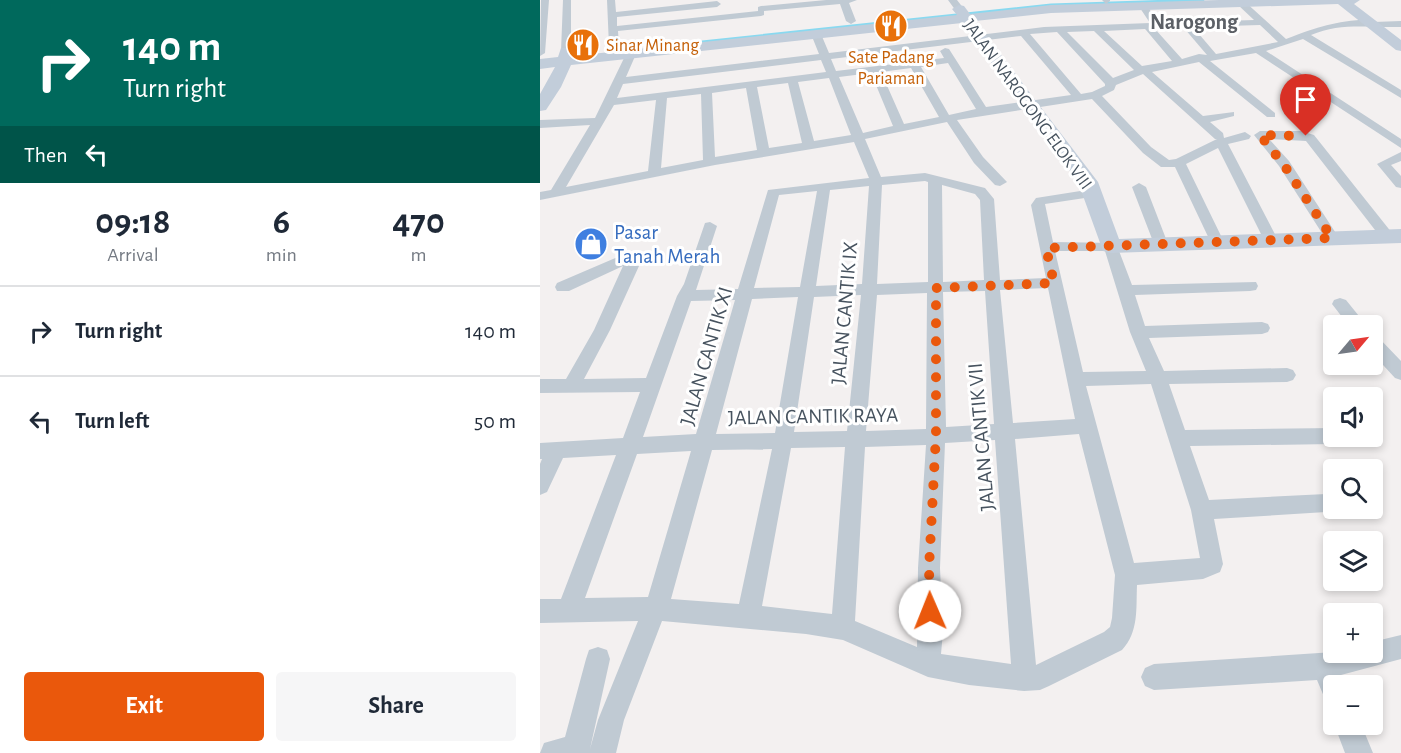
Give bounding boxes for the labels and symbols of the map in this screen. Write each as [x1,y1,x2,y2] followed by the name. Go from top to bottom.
[873,8,909,44] restaurant icon: Sate Padang Pariaman
[1150,11,1239,33] district label: Narogong
[960,16,1095,193] street label: JALAN NAROGONG ELOK VIII
[565,27,601,63] restaurant icon: Sinar Minang
[606,37,699,55] place label: Sinar Minang
[848,49,934,88] place label: Sate Padang Pariaman
[1280,74,1331,136] pin
[614,222,720,267] place label: Pasar Tanah Merah
[573,226,609,262] shop icon: Pasar Tanah Merah
[828,241,861,385] street label: JALAN CANTIK IX
[677,284,736,428] street label: JALAN CANTIK XI
[1323,315,1383,375] north arrow
[965,362,998,512] street label: JALAN CANTIK VII
[728,405,898,428] street label: JALAN CANTIK RAYA
[898,579,962,643] position arrow

